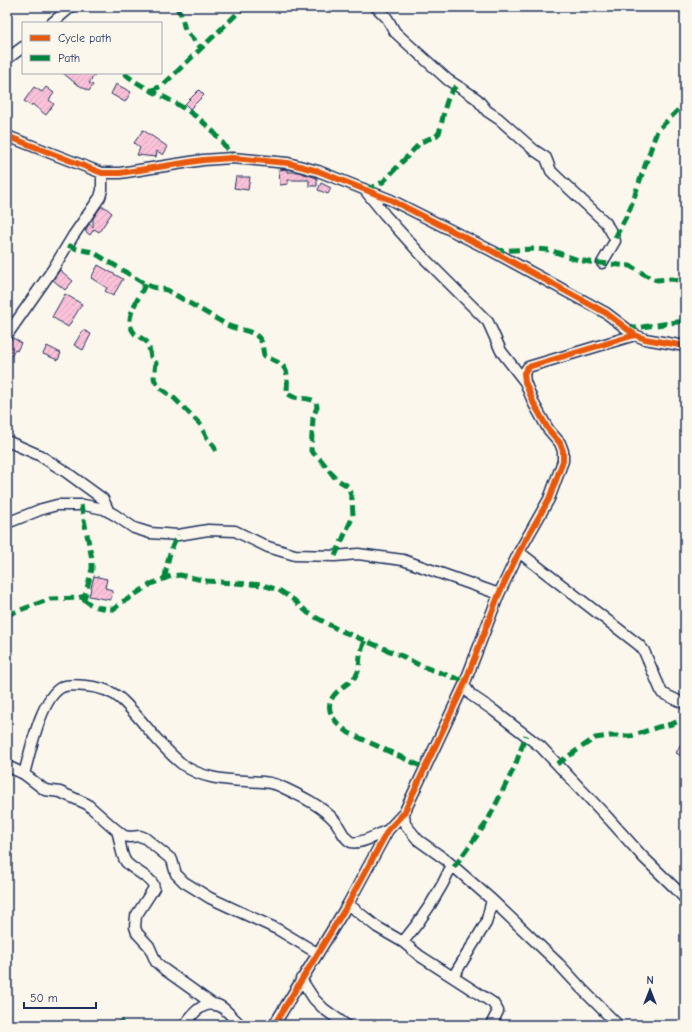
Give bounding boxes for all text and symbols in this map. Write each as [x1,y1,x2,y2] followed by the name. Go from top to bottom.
[22,22,162,74] legend
[58,31,111,45] text: Cycle path
[58,51,80,65] text: Path
[630,970,670,1010] north arrow
[646,974,654,987] text: N
[24,984,96,1010] scale bar
[30,991,58,1005] text: 50 m

